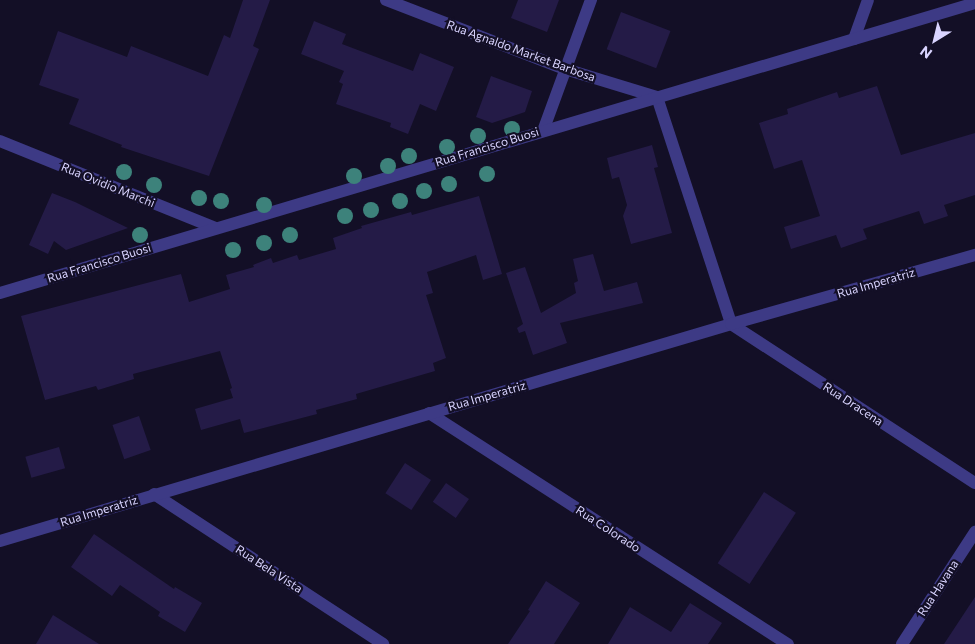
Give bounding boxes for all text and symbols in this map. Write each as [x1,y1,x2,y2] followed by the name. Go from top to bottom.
[910,15,960,65] north arrow
[445,17,597,85] street label: Rua Agnaldo Market Barbosa
[917,43,935,63] text: N
[433,124,541,170] street label: Rua Francisco Buosi
[59,160,157,210] street label: Rua Ovidio Marchi
[45,240,153,286] street label: Rua Francisco Buosi
[835,265,917,301] street label: Rua Imperatriz
[446,378,528,414] street label: Rua Imperatriz
[820,379,886,429] street label: Rua Dracena
[59,492,139,530] street label: Rua Imperatriz
[573,503,643,555] street label: Rua Colorado
[233,542,305,596] street label: Rua Bela Vista
[915,557,961,619] street label: Rua Havana

